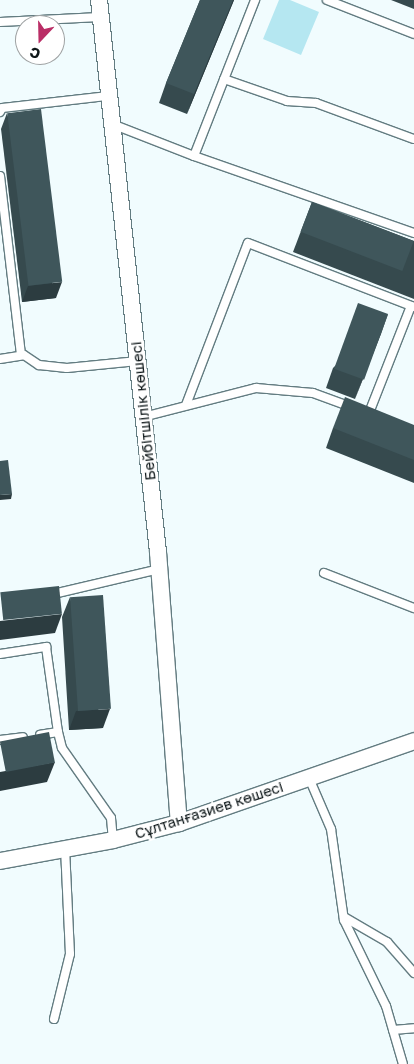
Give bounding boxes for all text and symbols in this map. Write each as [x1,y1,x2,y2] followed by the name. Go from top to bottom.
[15,15,65,65] north arrow
[27,44,43,63] text: С
[127,341,159,481] street label: Бейбітшілік көшесі
[132,777,286,843] street label: Сұлтанғазиев көшесі

